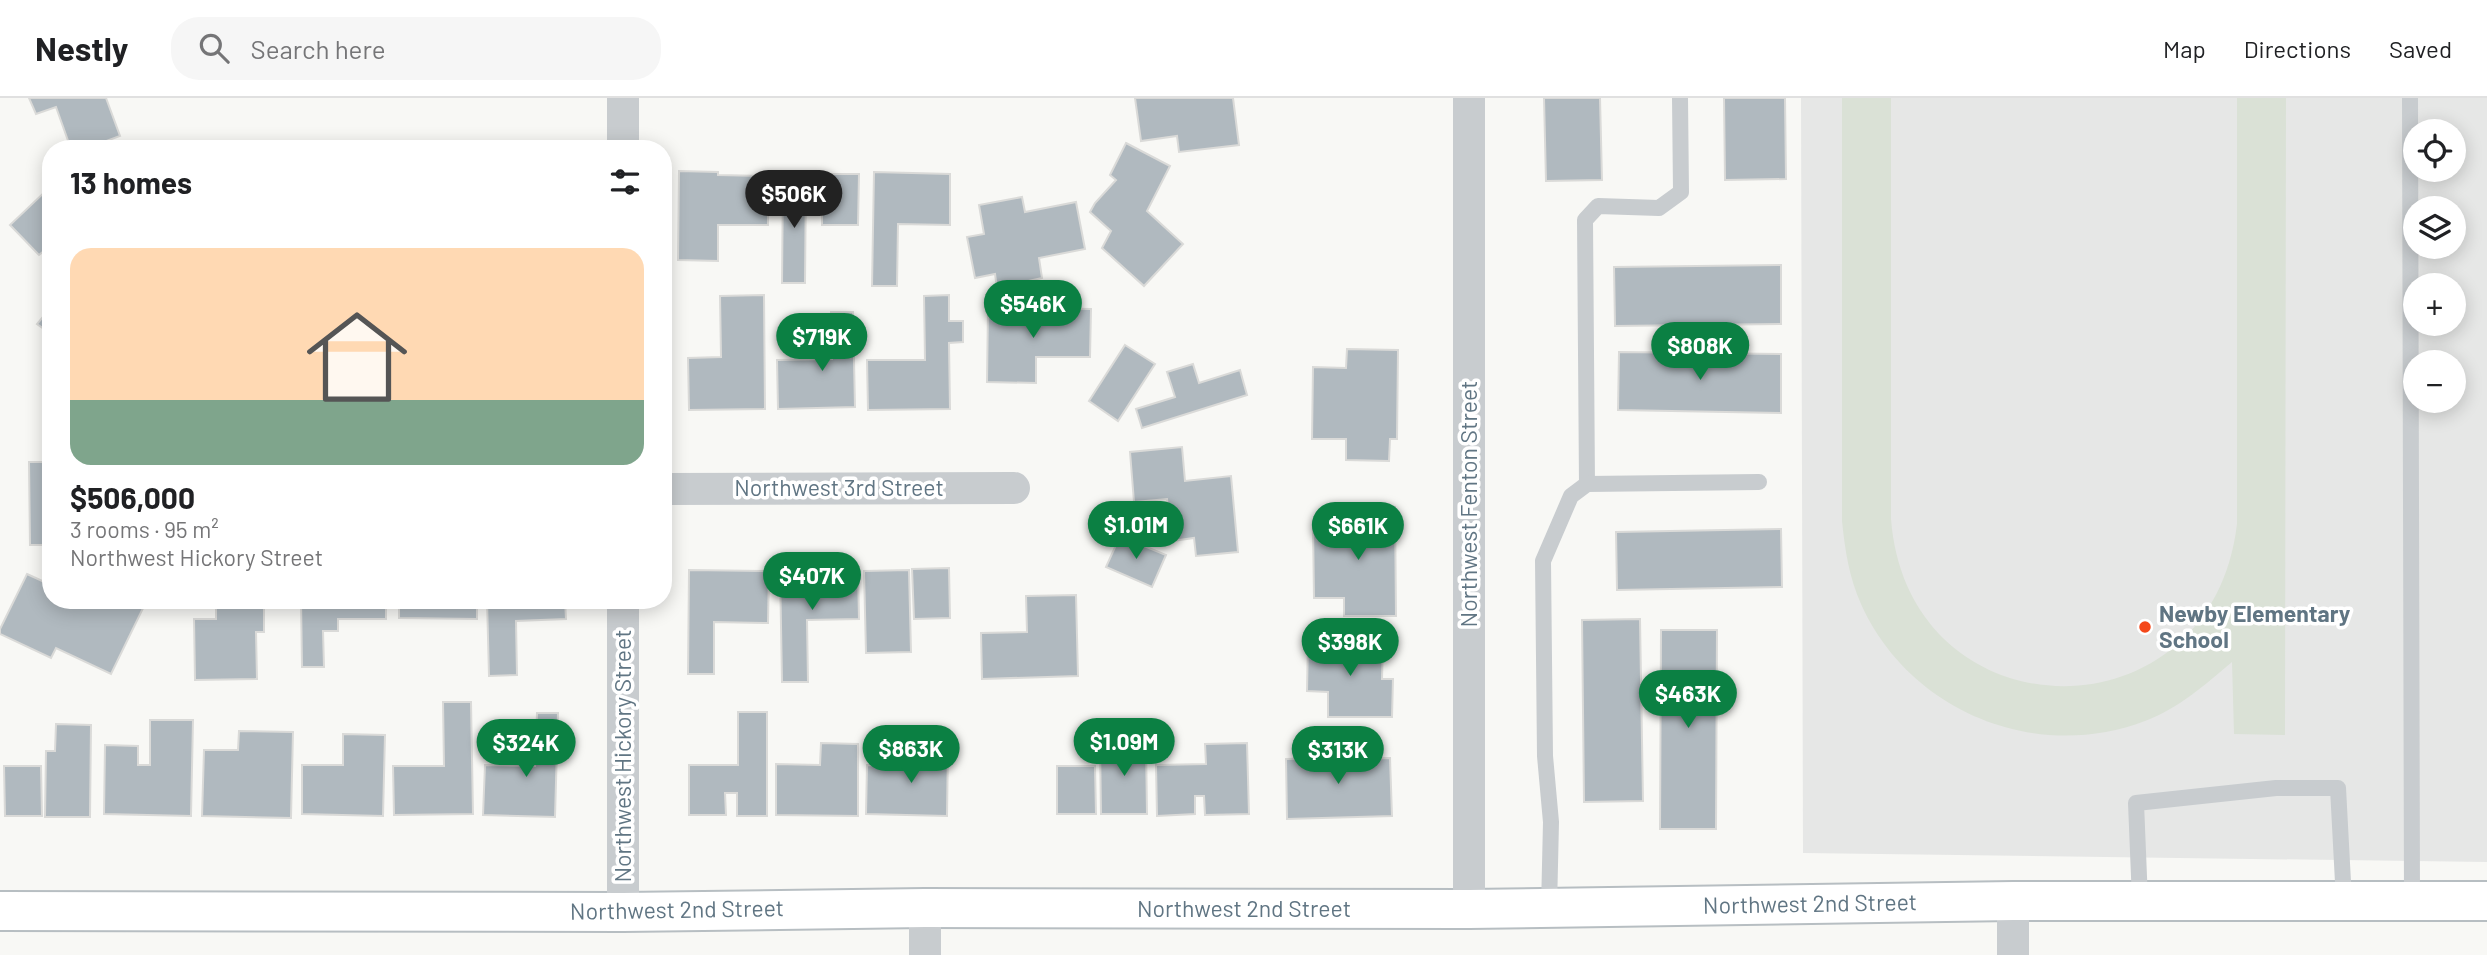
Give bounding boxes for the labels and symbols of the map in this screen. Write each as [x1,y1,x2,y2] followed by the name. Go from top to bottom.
[745,170,843,230] pin: $506K
[984,280,1082,340] pin: $546K
[773,314,871,373] pin: $719K
[1651,322,1749,382] pin: $808K
[1454,381,1482,627] street label: Northwest Fenton Street
[734,473,944,501] street label: Northwest 3rd Street
[1079,502,1193,561] pin: $1.01M
[1309,503,1407,562] pin: $661K
[763,552,861,612] pin: $407K
[2159,599,2351,653] place label: Newby Elementary School
[1301,618,1399,678] pin: $398K
[2137,619,2153,635] marker: Newby Elementary School
[608,629,636,883] street label: Northwest Hickory Street
[1639,670,1737,730] pin: $463K
[1067,718,1181,778] pin: $1.09M
[477,720,575,779] pin: $324K
[862,726,960,785] pin: $863K
[1289,726,1387,786] pin: $313K
[1703,887,1917,919] street label: Northwest 2nd Street
[570,893,784,925] street label: Northwest 2nd Street
[1137,894,1351,922] street label: Northwest 2nd Street

